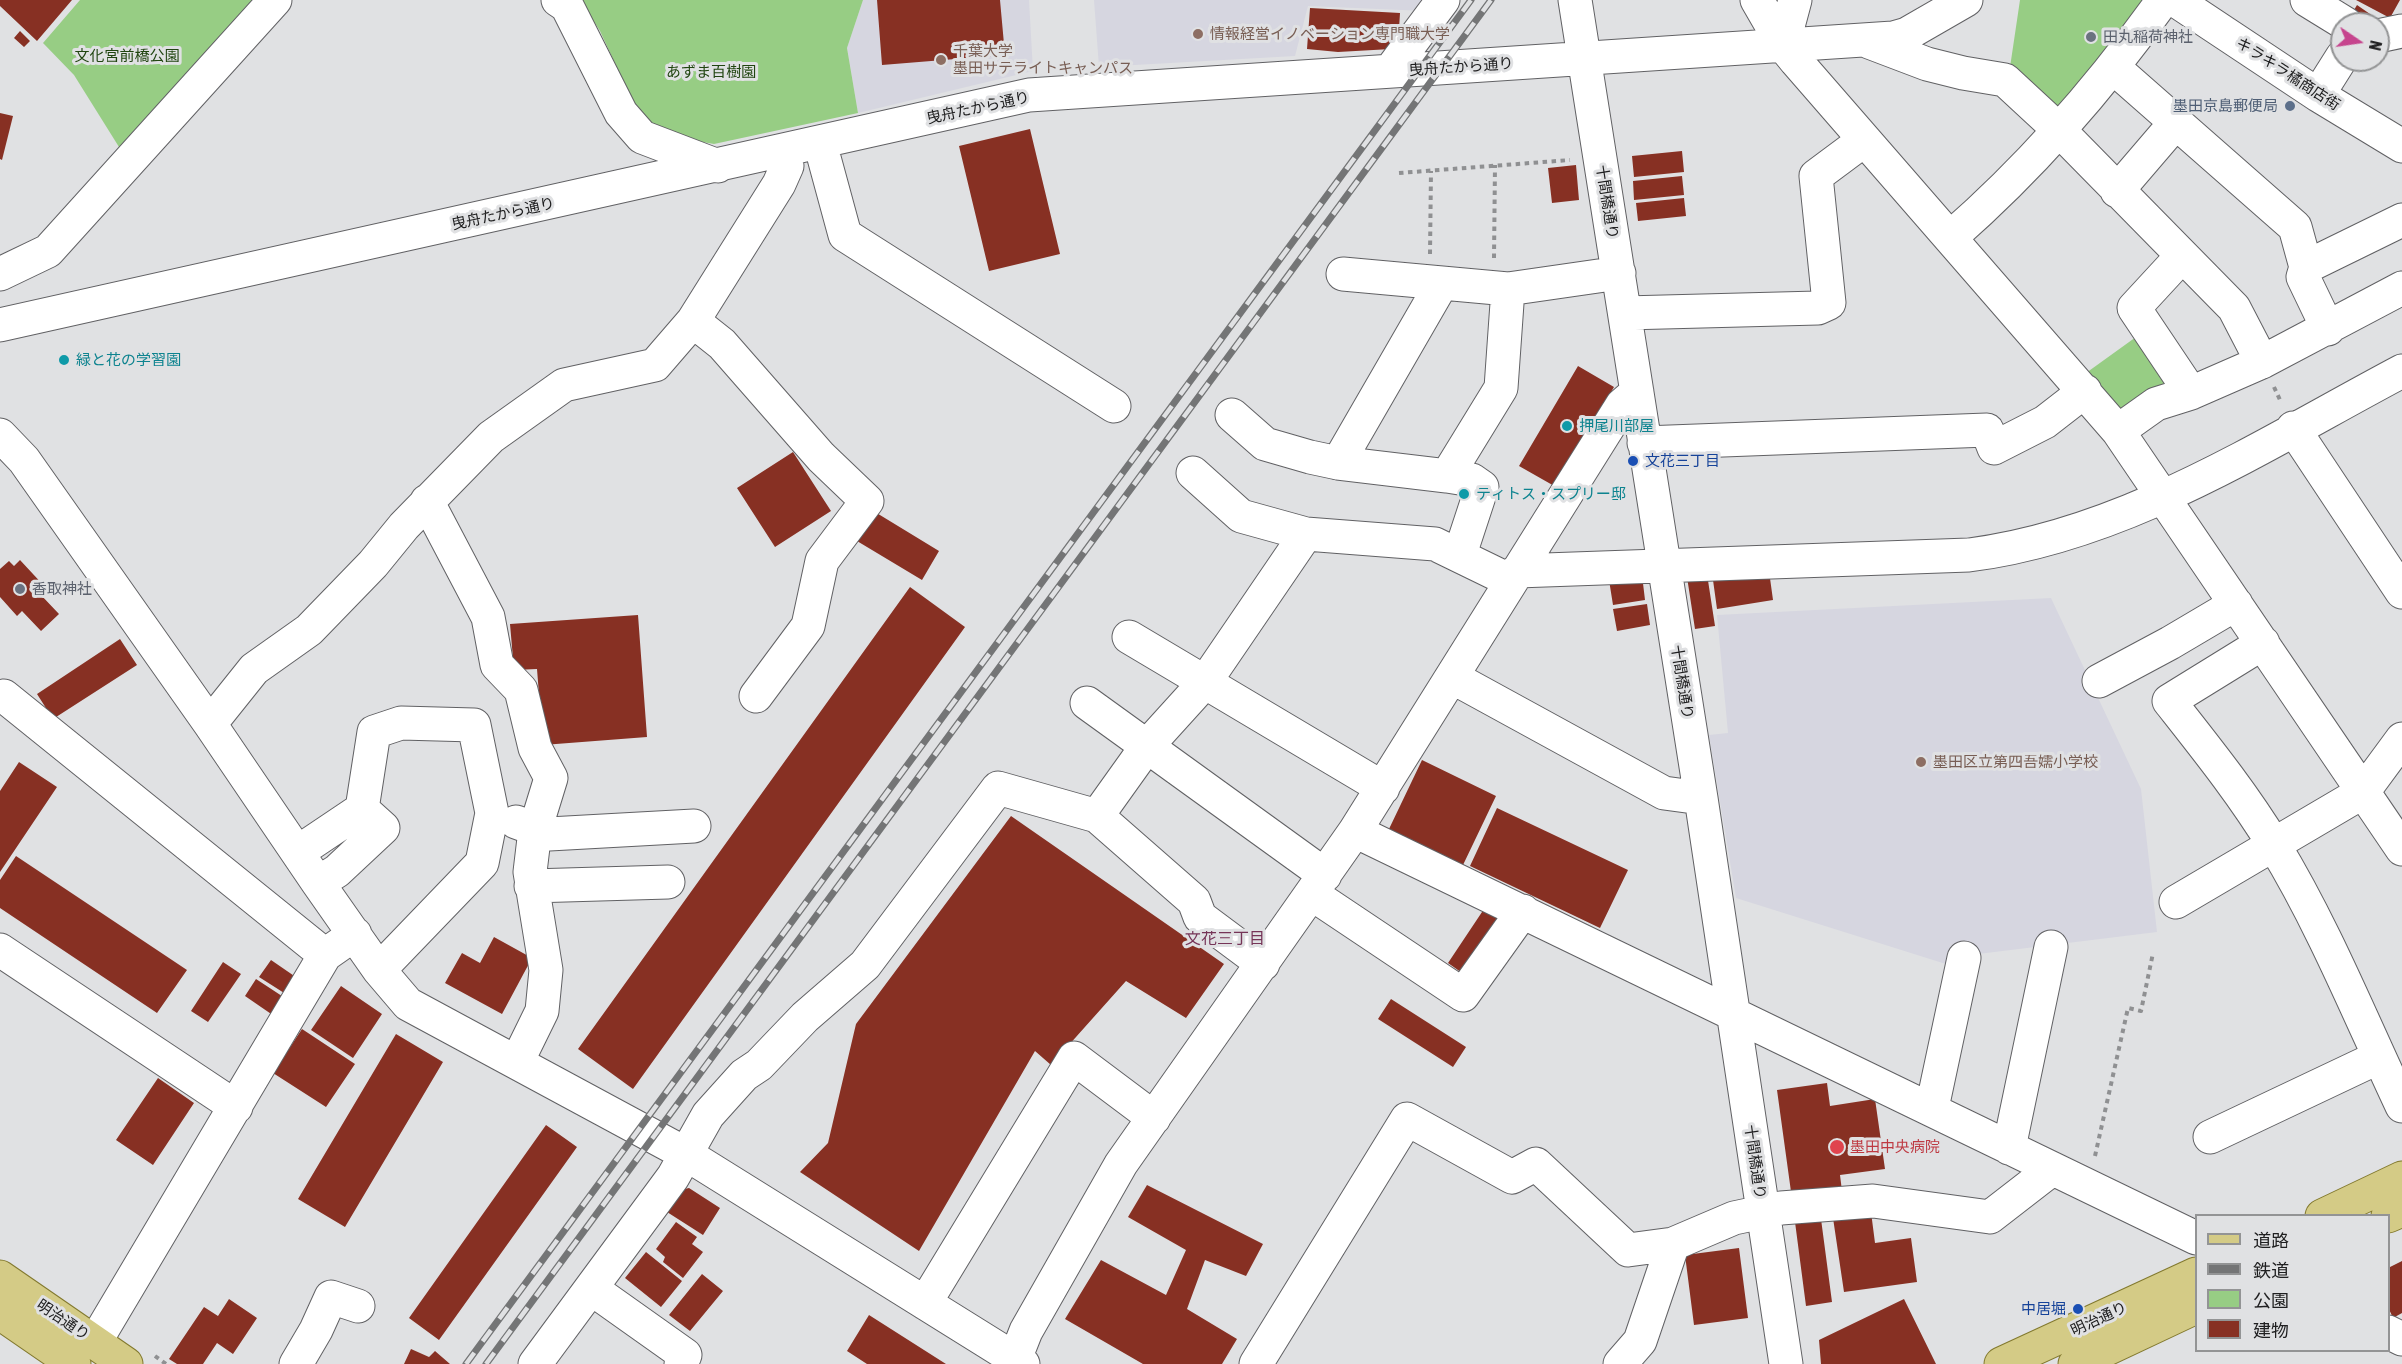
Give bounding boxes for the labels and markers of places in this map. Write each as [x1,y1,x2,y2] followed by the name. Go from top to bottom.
[1210,25,1450,43] place label: 情報経営イノベーション専門職大学
[1191,27,1205,41] marker: 情報経営イノベーション専門職大学
[2103,28,2193,46] place label: 田丸稲荷神社
[2084,30,2098,44] marker: 田丸稲荷神社
[953,42,1133,77] place label: 千葉大学 墨田サテライトキャンパス
[934,53,948,67] marker: 千葉大学 墨田サテライトキャンパス
[2173,97,2278,115] place label: 墨田京島郵便局
[2283,99,2297,113] marker: 墨田京島郵便局
[76,351,181,369] place label: 緑と花の学習園
[57,353,71,367] marker: 緑と花の学習園
[1579,417,1654,435] place label: 押尾川部屋
[1560,419,1574,433] marker: 押尾川部屋
[1645,452,1720,470] place label: 文花三丁目
[1626,454,1640,468] marker: 文花三丁目
[1476,485,1626,503] place label: ティトス・スプリー邸
[1457,487,1471,501] marker: ティトス・スプリー邸
[32,580,92,598] place label: 香取神社
[13,582,27,596] marker: 香取神社
[1933,753,2098,771] place label: 墨田区立第四吾嬬小学校
[1914,755,1928,769] marker: 墨田区立第四吾嬬小学校
[1828,1138,1846,1156] marker: 墨田中央病院
[1850,1138,1940,1156] place label: 墨田中央病院
[2021,1300,2066,1318] place label: 中居堀
[2071,1302,2085,1316] marker: 中居堀

